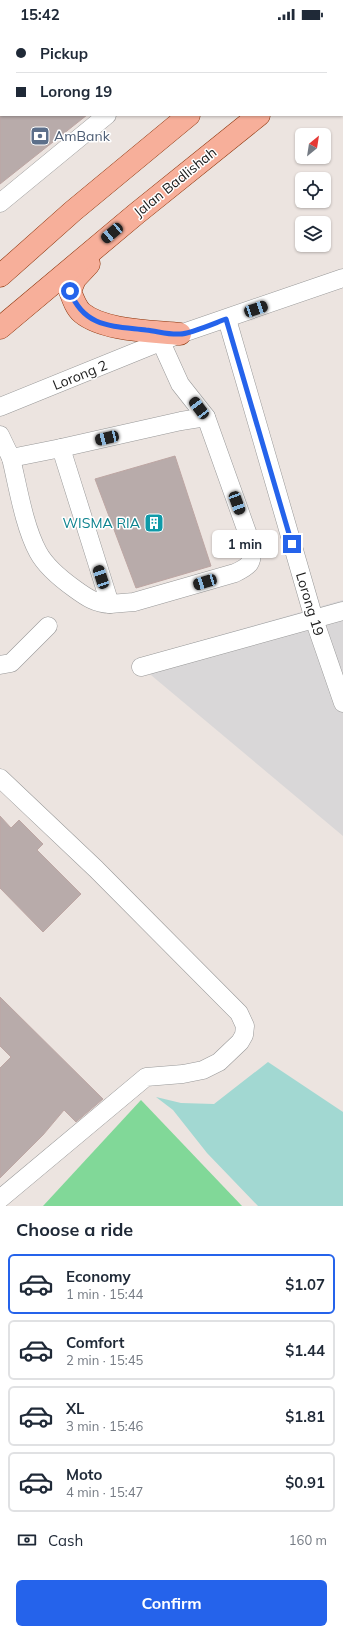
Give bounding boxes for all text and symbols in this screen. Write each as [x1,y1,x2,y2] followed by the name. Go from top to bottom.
[20,5,60,24] text: 15:42
[40,44,88,63] text: Pickup
[40,82,112,101] text: Lorong 19
[29,125,51,147] bank icon: AmBank
[54,127,111,145] place label: AmBank
[295,128,331,164] north arrow
[295,128,331,252] map controls
[130,143,220,221] street label: Jalan Badlishah
[295,172,331,208] button: locate
[295,216,331,252] button: layers
[99,221,125,245] car
[61,282,79,300] route start
[243,299,269,319] car
[50,356,110,394] street label: Lorong 2
[187,395,211,421] car
[94,429,120,447] car
[227,490,247,516] car
[143,512,165,534] building icon: WISMA RIA
[63,514,141,532] place label: WISMA RIA
[212,530,278,558] callout: 1 min
[283,535,301,553] route end
[228,536,262,552] text: 1 min
[92,564,110,590] car
[292,570,328,638] street label: Lorong 19
[192,573,218,591] car
[16,1218,133,1241] text: Choose a ride
[18,1266,54,1302] icon: car
[66,1267,131,1286] text: Economy
[285,1275,325,1294] text: $1.07
[66,1286,143,1302] text: 1 min · 15:44
[18,1332,54,1368] icon: car
[66,1333,124,1352] text: Comfort
[285,1341,325,1360] text: $1.44
[66,1352,143,1368] text: 2 min · 15:45
[18,1398,54,1434] icon: car
[66,1399,84,1418] text: XL
[285,1407,325,1426] text: $1.81
[66,1418,143,1434] text: 3 min · 15:46
[18,1464,54,1500] icon: car
[66,1465,102,1484] text: Moto
[285,1473,325,1492] text: $0.91
[66,1484,143,1500] text: 4 min · 15:47
[16,1529,38,1551] icon: cash
[48,1531,83,1550] text: Cash
[289,1532,327,1548] text: 160 m
[16,1580,327,1626] button: Confirm

